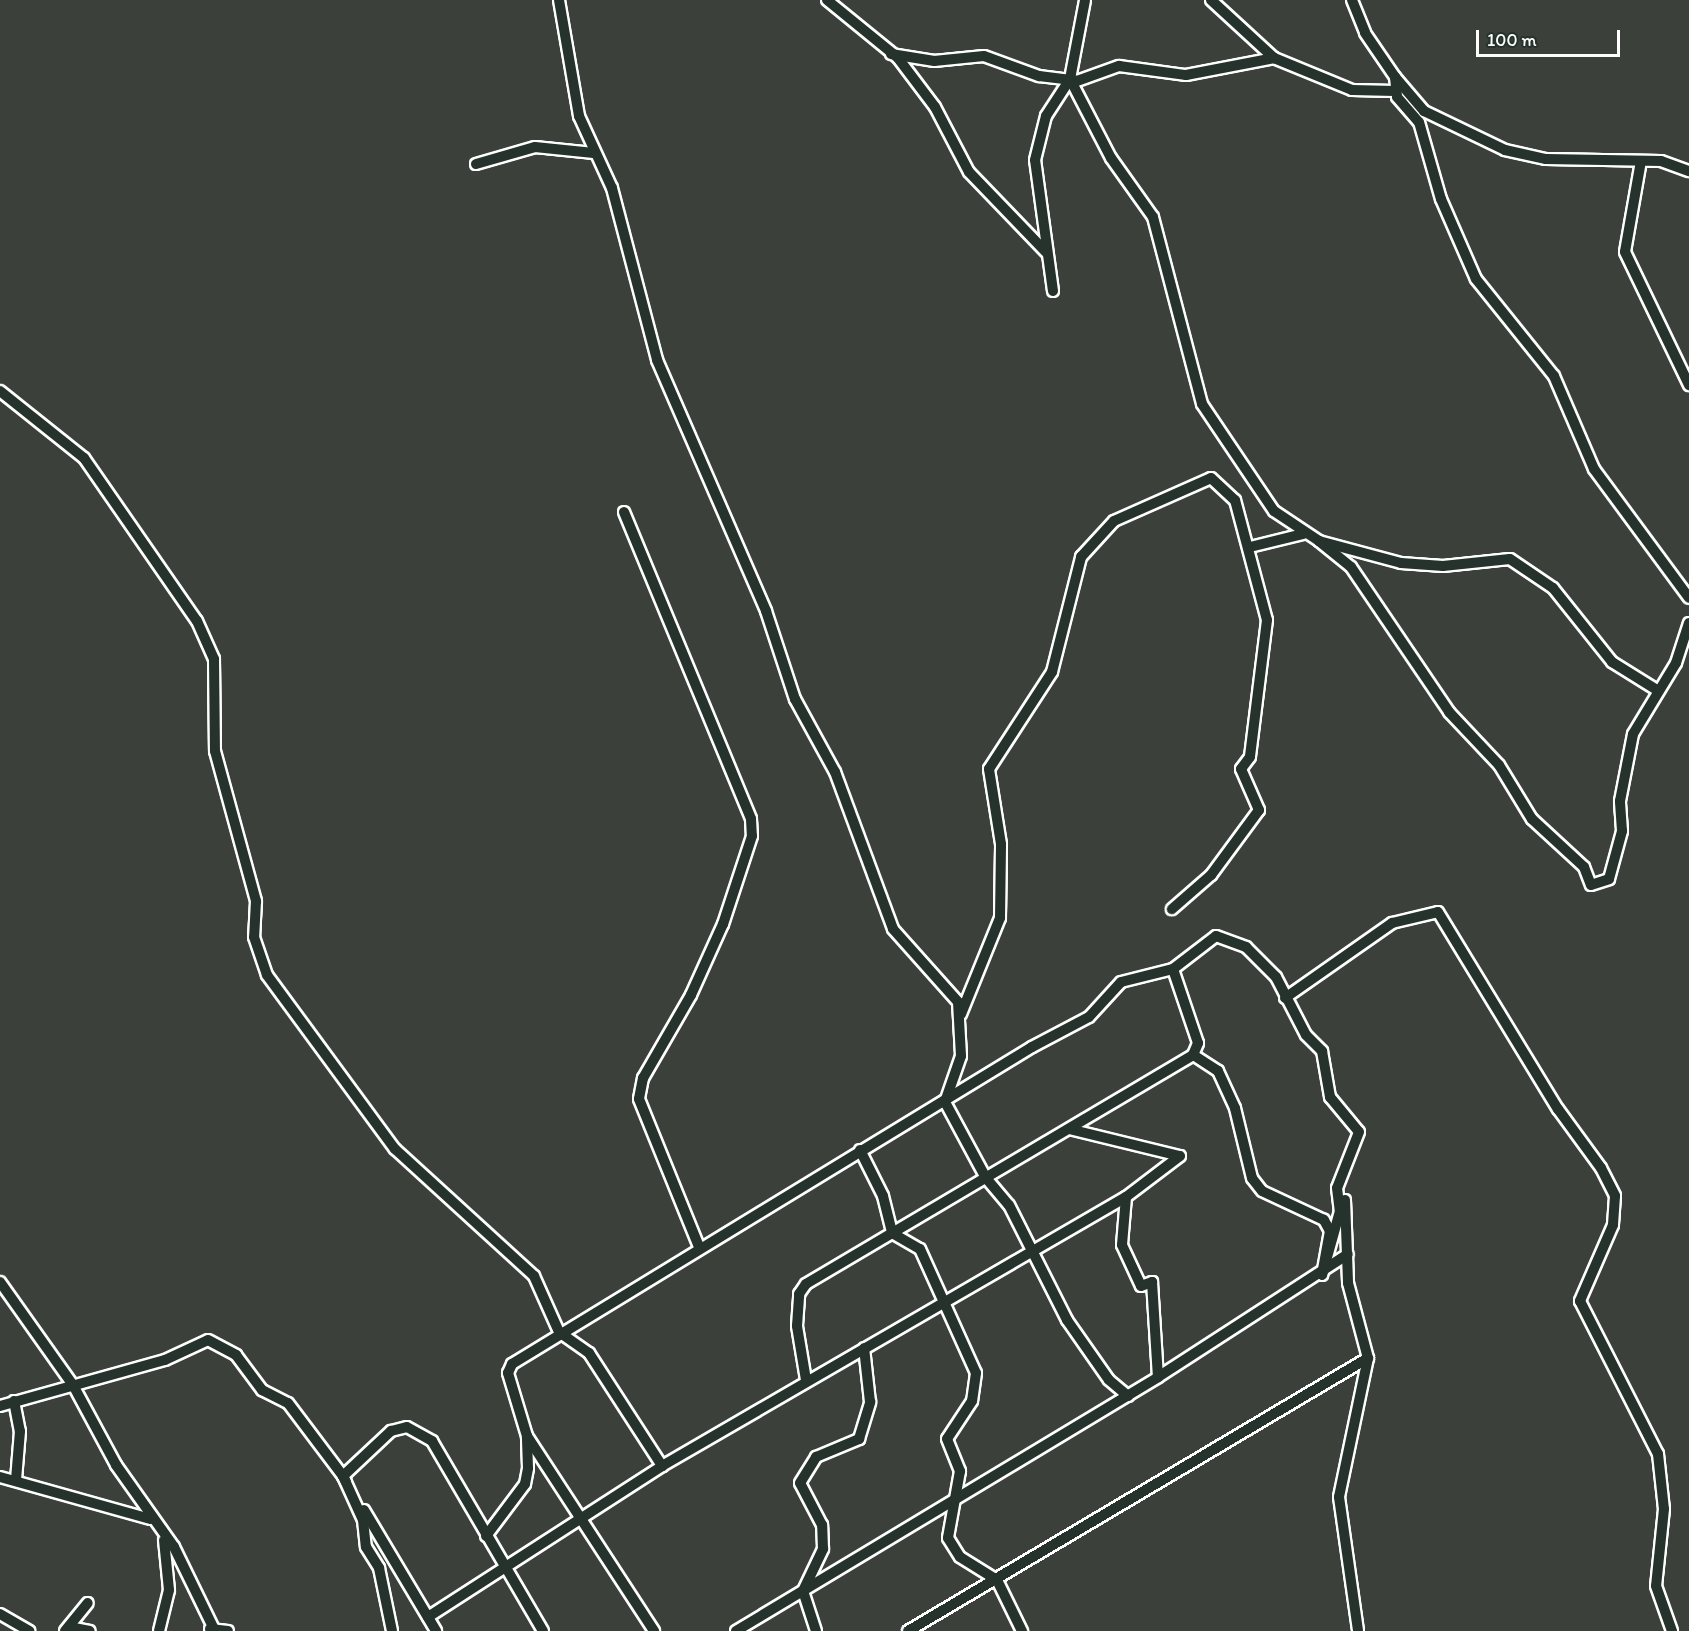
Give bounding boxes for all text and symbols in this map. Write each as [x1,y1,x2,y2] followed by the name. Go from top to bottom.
[1479,18,1623,56] scale bar
[1487,29,1537,51] text: 100 m

